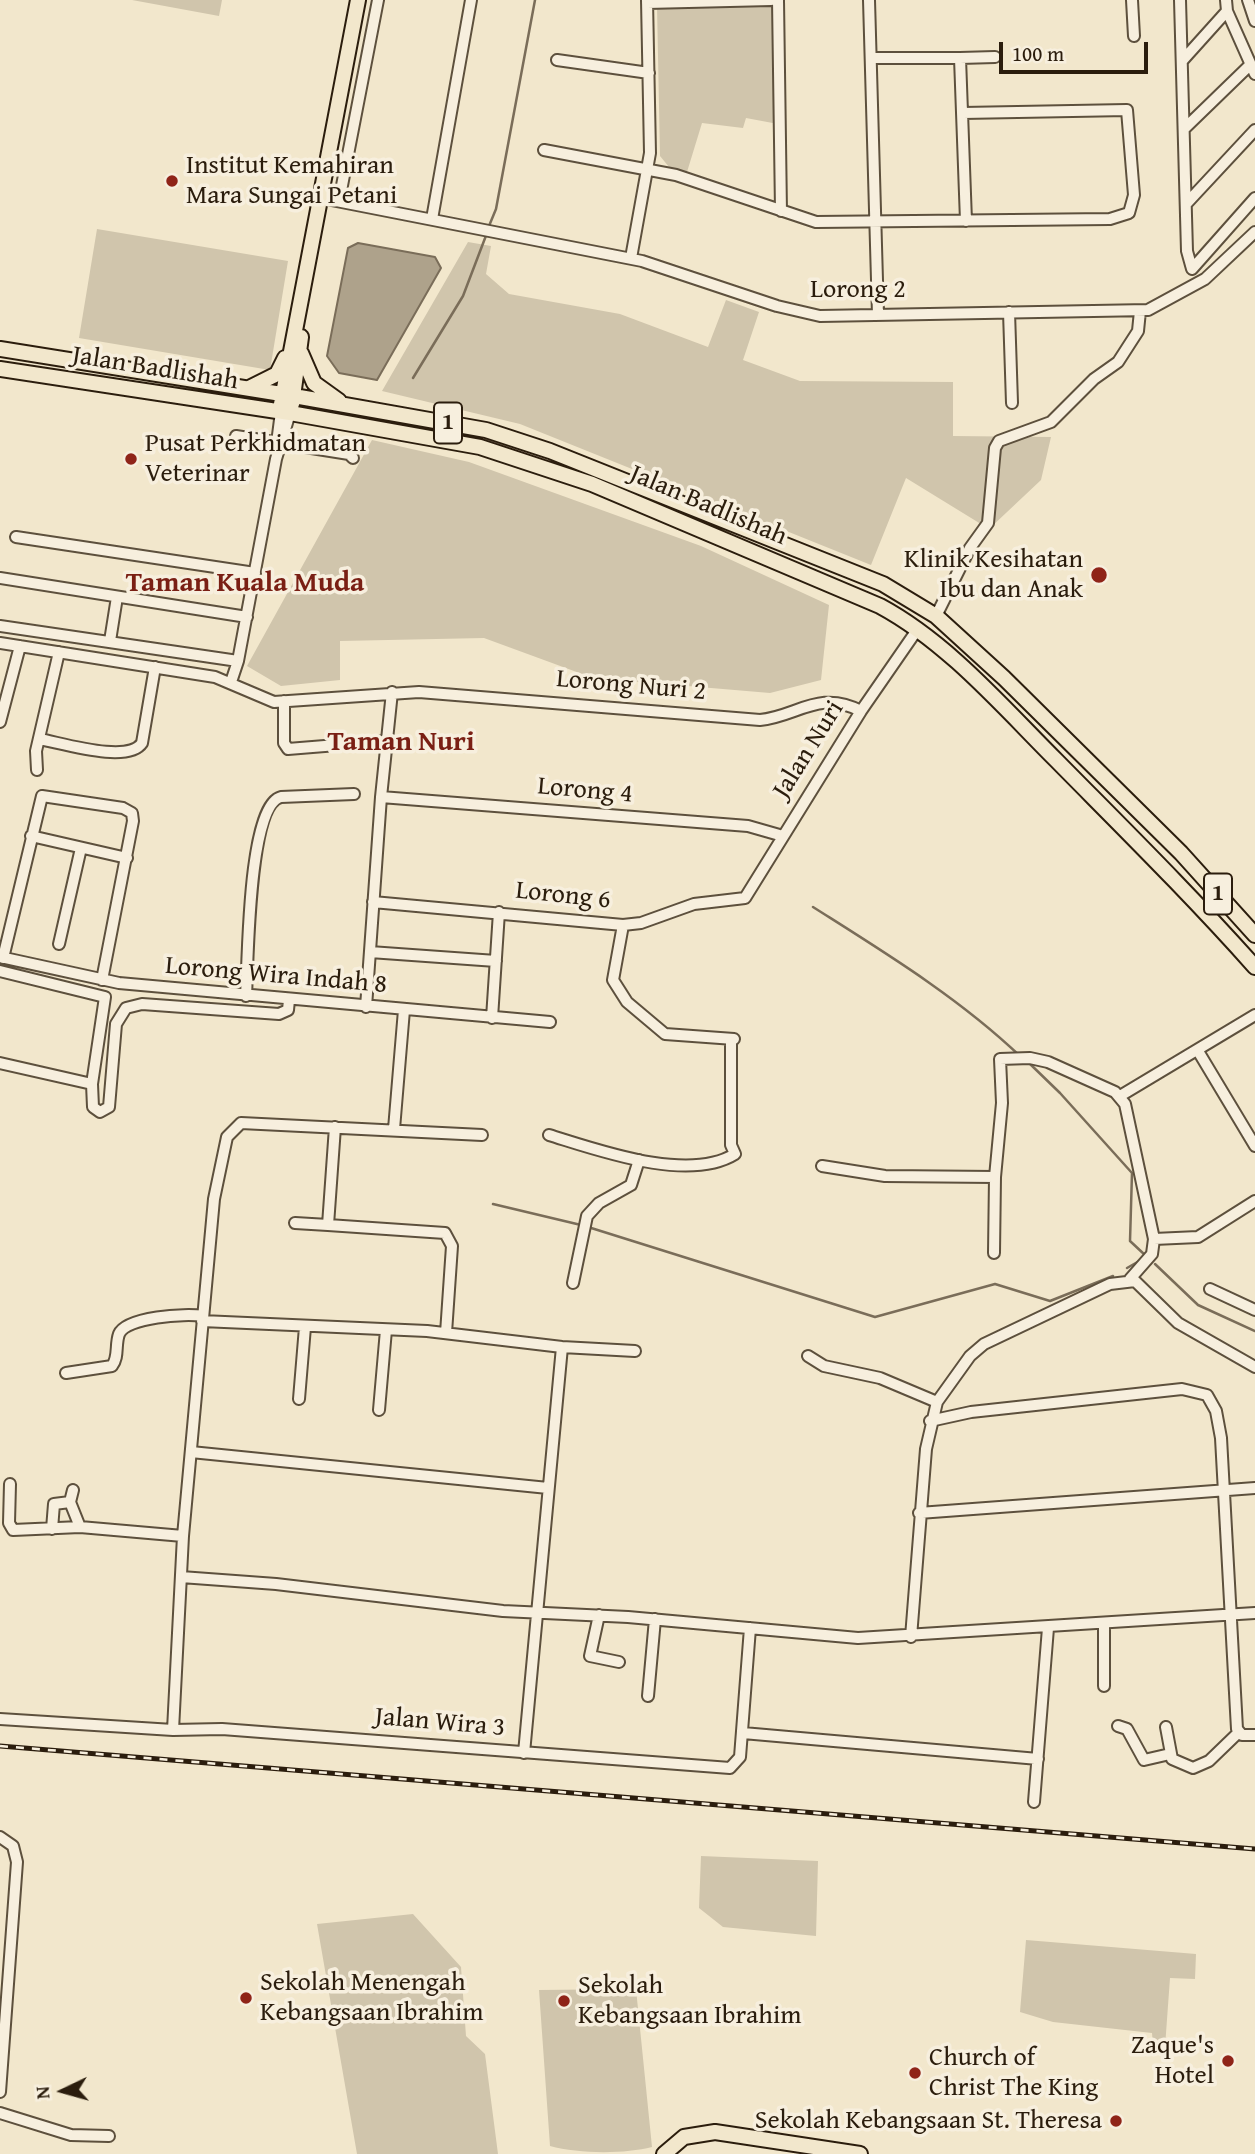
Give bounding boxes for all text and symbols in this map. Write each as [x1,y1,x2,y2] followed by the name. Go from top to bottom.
[1003,28,1152,72] scale bar
[1012,38,1064,69] text: 100 m
[186,150,397,212] place label: Institut Kemahiran Mara Sungai Petani
[164,173,180,189] marker: Institut Kemahiran Mara Sungai Petani
[810,274,906,306] street label: Lorong 2
[70,340,240,398] street label: Jalan Badlishah
[434,402,462,444] road number: 1
[145,428,366,490] place label: Pusat Perkhidmatan Veterinar
[123,451,139,467] marker: Pusat Perkhidmatan Veterinar
[625,459,791,553] street label: Jalan Badlishah
[904,544,1083,606] place label: Klinik Kesihatan Ibu dan Anak
[1089,565,1109,585] marker: Klinik Kesihatan Ibu dan Anak
[126,567,364,601] district label: Taman Kuala Muda
[555,664,707,708] street label: Lorong Nuri 2
[767,695,851,805] street label: Jalan Nuri
[327,726,475,760] district label: Taman Nuri
[536,771,634,811] street label: Lorong 4
[1204,874,1232,914] road number: 1
[514,876,612,916] street label: Lorong 6
[164,951,388,1001] street label: Lorong Wira Indah 8
[373,1702,507,1744] street label: Jalan Wira 3
[260,1967,483,2028] place label: Sekolah Menengah Kebangsaan Ibrahim
[578,1970,801,2032] place label: Sekolah Kebangsaan Ibrahim
[238,1990,254,2006] marker: Sekolah Menengah Kebangsaan Ibrahim
[556,1993,572,2009] marker: Sekolah Kebangsaan Ibrahim
[1131,2030,1214,2092] place label: Zaque's Hotel
[929,2042,1098,2104] place label: Church of Christ The King
[1220,2053,1236,2069] marker: Zaque's Hotel
[28,2056,98,2126] north arrow
[907,2065,923,2081] marker: Church of Christ The King
[28,2085,57,2100] text: N
[755,2105,1102,2137] place label: Sekolah Kebangsaan St. Theresa
[1108,2113,1124,2129] marker: Sekolah Kebangsaan St. Theresa

